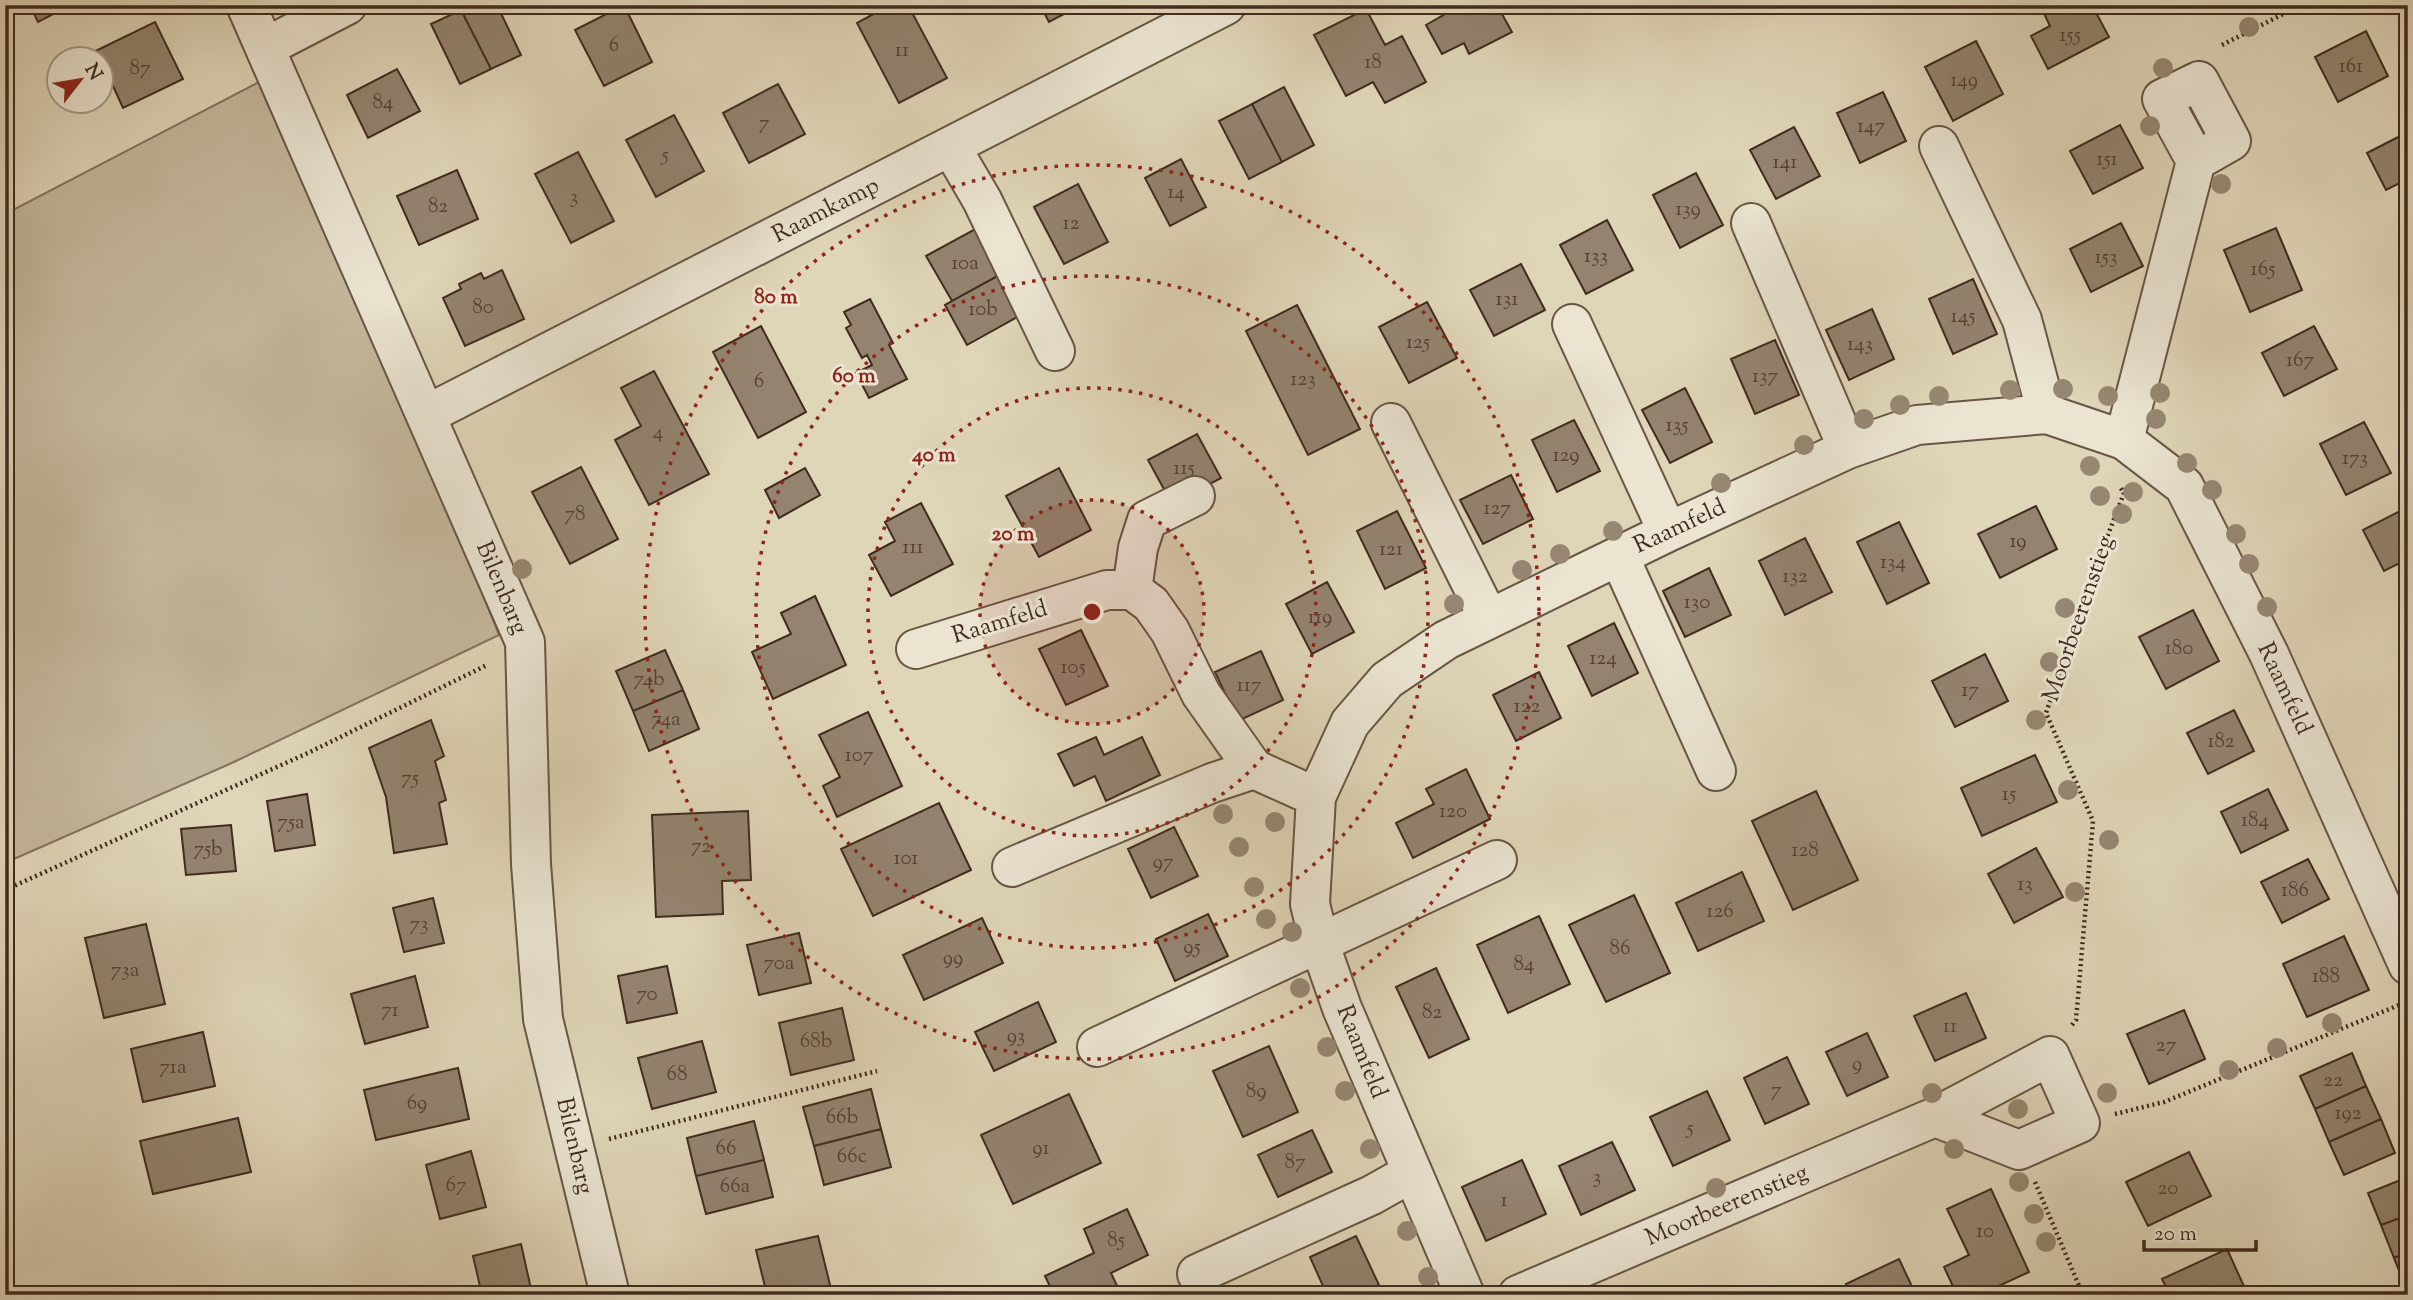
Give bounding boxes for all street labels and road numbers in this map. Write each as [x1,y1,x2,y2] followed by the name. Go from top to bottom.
[766,169,886,253] street label: Raamkamp
[1628,491,1732,563] street label: Raamfeld
[2035,531,2123,707] street label: Moorbeerenstieg
[466,536,536,640] street label: Bilenbarg
[948,592,1052,654] street label: Raamfeld
[2248,637,2320,741] street label: Raamfeld
[1327,1000,1395,1104] street label: Raamfeld
[546,1094,602,1198] street label: Bilenbarg
[1640,1156,1814,1256] street label: Moorbeerenstieg

